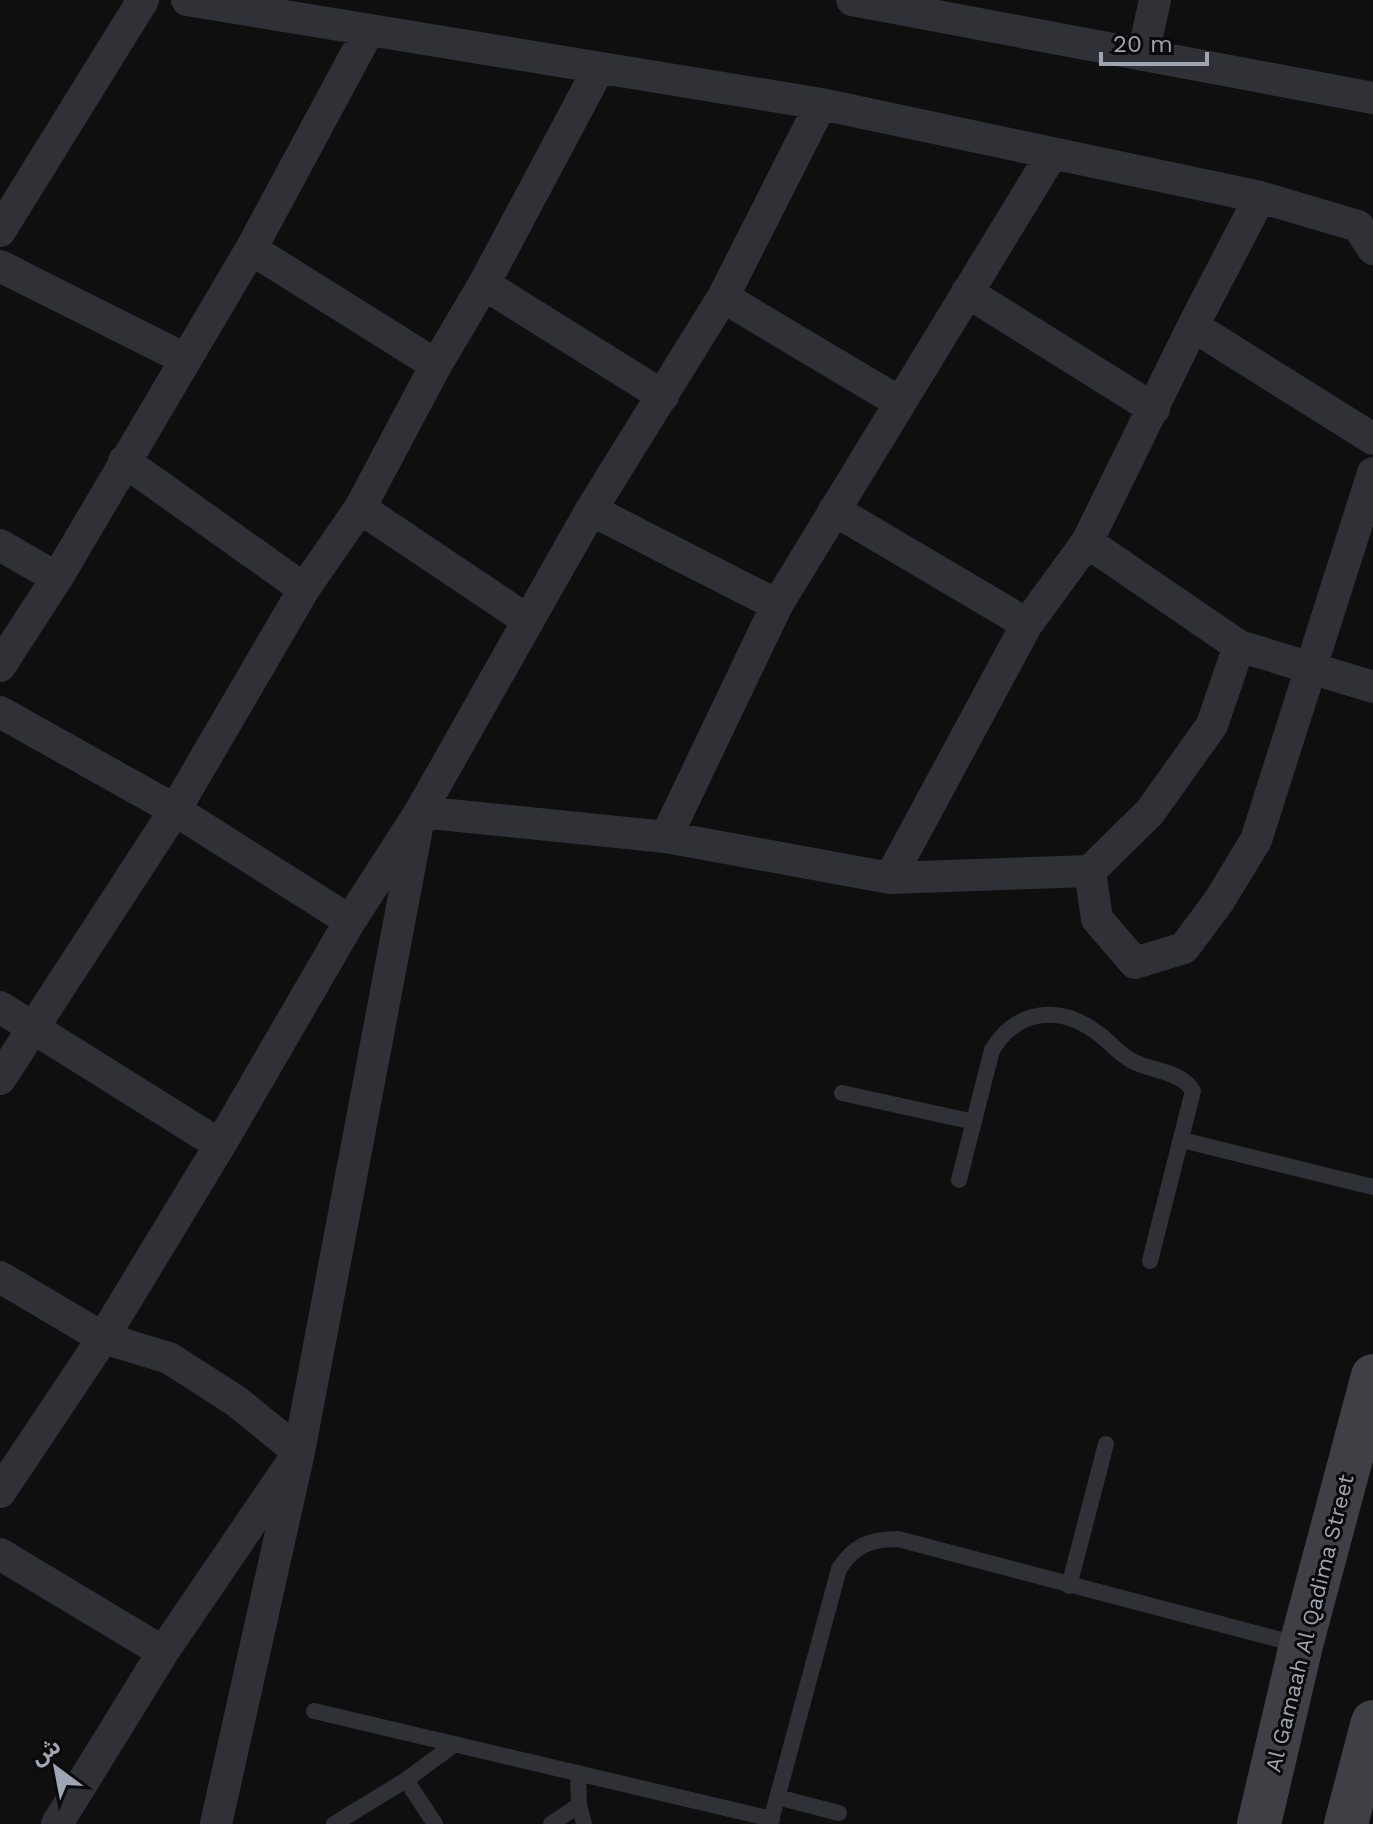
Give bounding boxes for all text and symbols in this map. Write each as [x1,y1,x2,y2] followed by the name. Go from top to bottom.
[1101,16,1207,66] scale bar
[1113,30,1173,58] text: 20 m
[1260,1472,1359,1774] street label: Al Gamaah Al Qadima Street
[16,1728,96,1808] north arrow
[26,1733,65,1770] text: ش

